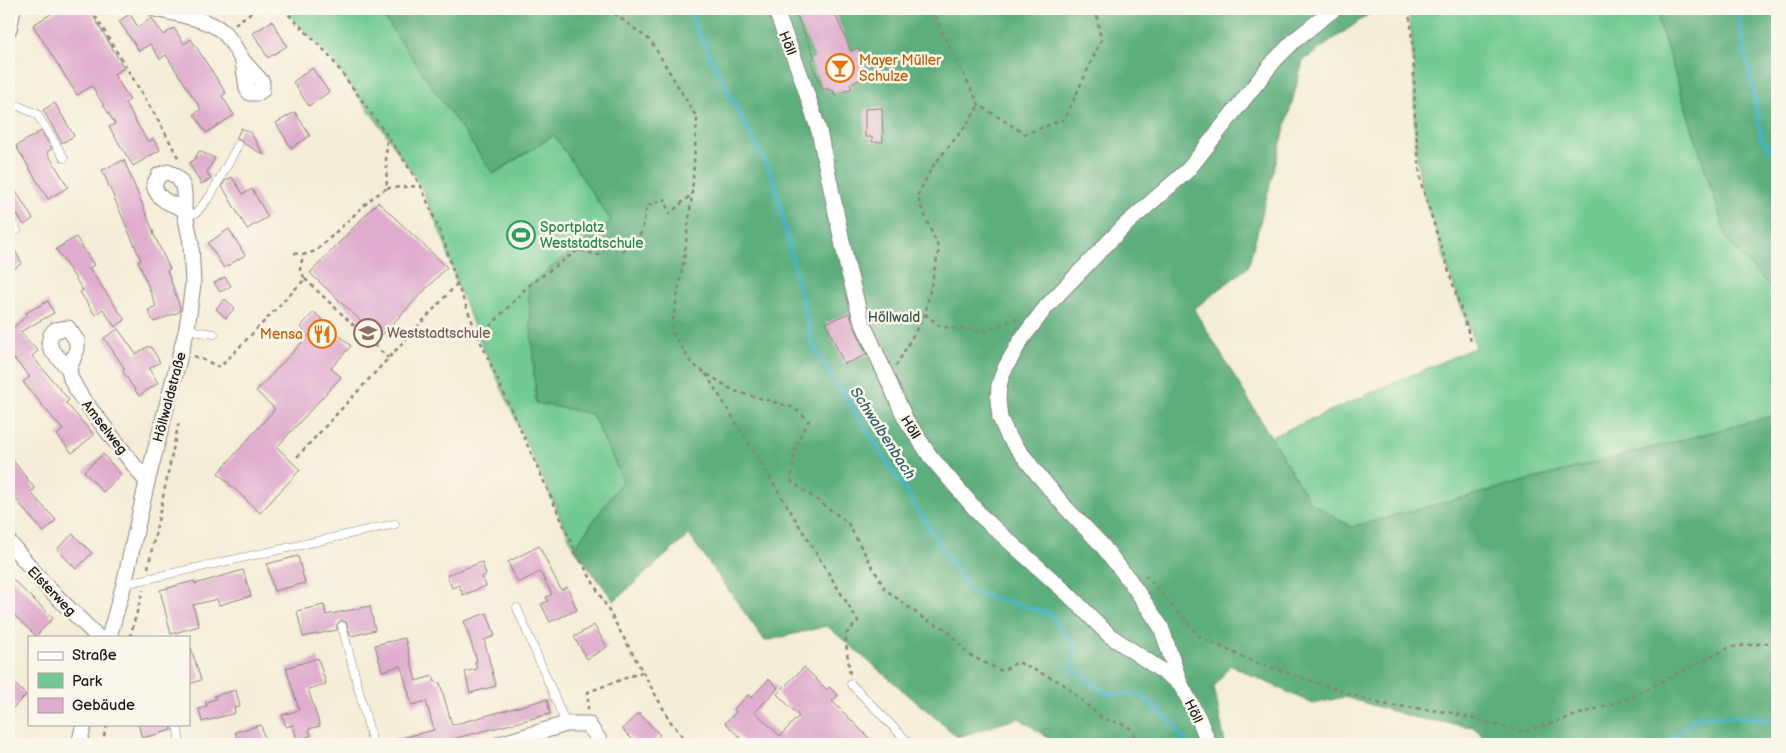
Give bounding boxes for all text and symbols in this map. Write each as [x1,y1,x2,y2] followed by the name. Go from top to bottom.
[775,29,800,58] street label: Höll
[859,52,942,85] place label: Mayer Müller Schulze
[825,53,855,83] bar icon: Mayer Müller Schulze
[540,219,643,252] place label: Sportplatz Weststadtschule
[506,220,536,250] sports icon: Sportplatz Weststadtschule
[868,309,920,326] park label: Höllwald
[353,318,383,348] school or university icon: Weststadtschule
[307,319,337,349] restaurant icon: Mensa
[387,325,490,342] place label: Weststadtschule
[260,326,303,343] place label: Mensa
[149,350,190,444] street label: Höllwaldstraße
[846,384,919,483] water label: Schwalbenbach
[78,397,131,458] street label: Amselweg
[897,412,924,442] street label: Höll
[24,563,79,620] street label: Elsterweg
[28,636,190,726] legend
[72,646,117,665] text: Straße
[72,672,103,691] text: Park
[72,696,135,715] text: Gebäude
[1181,697,1207,726] street label: Höll

